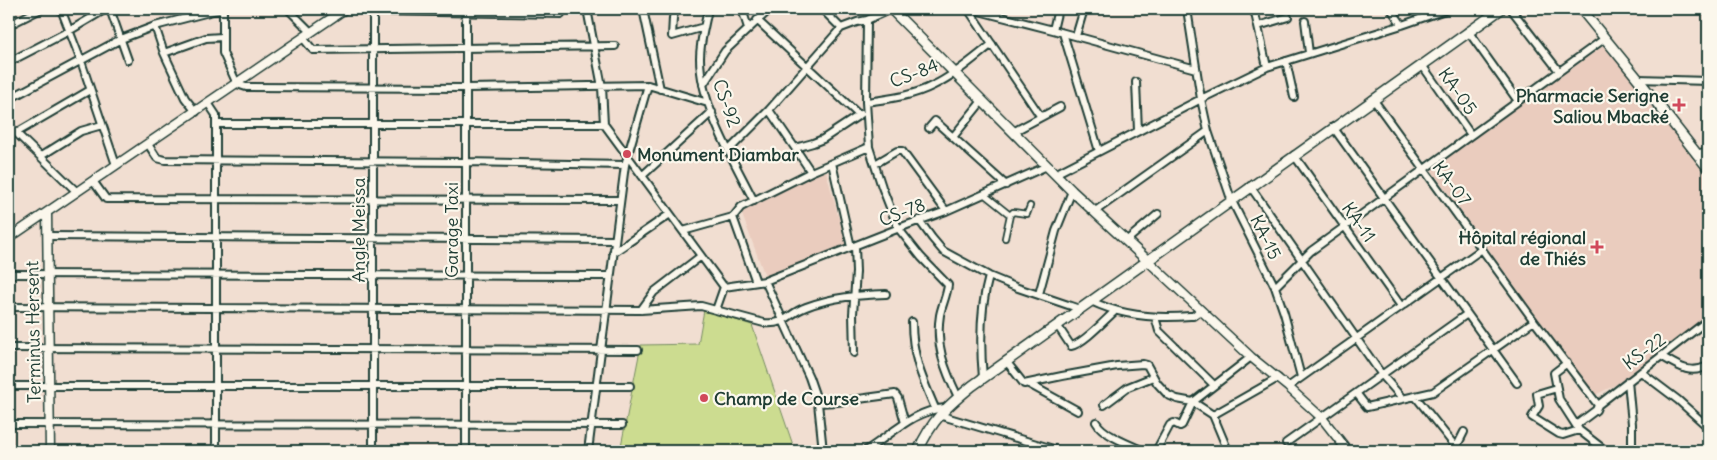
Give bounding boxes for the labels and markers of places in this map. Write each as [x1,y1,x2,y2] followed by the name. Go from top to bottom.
[1516,84,1669,128] place label: Pharmacie Serigne Saliou Mbacké
[1673,99,1685,111] marker: Pharmacie Serigne Saliou Mbacké
[637,143,800,166] place label: Monument Diambar
[621,148,633,160] marker: Monument Diambar
[1459,226,1586,270] place label: Hôpital régional de Thiés
[1590,240,1604,254] marker: Hôpital régional de Thiés
[714,387,859,410] place label: Champ de Course
[698,392,710,404] marker: Champ de Course

